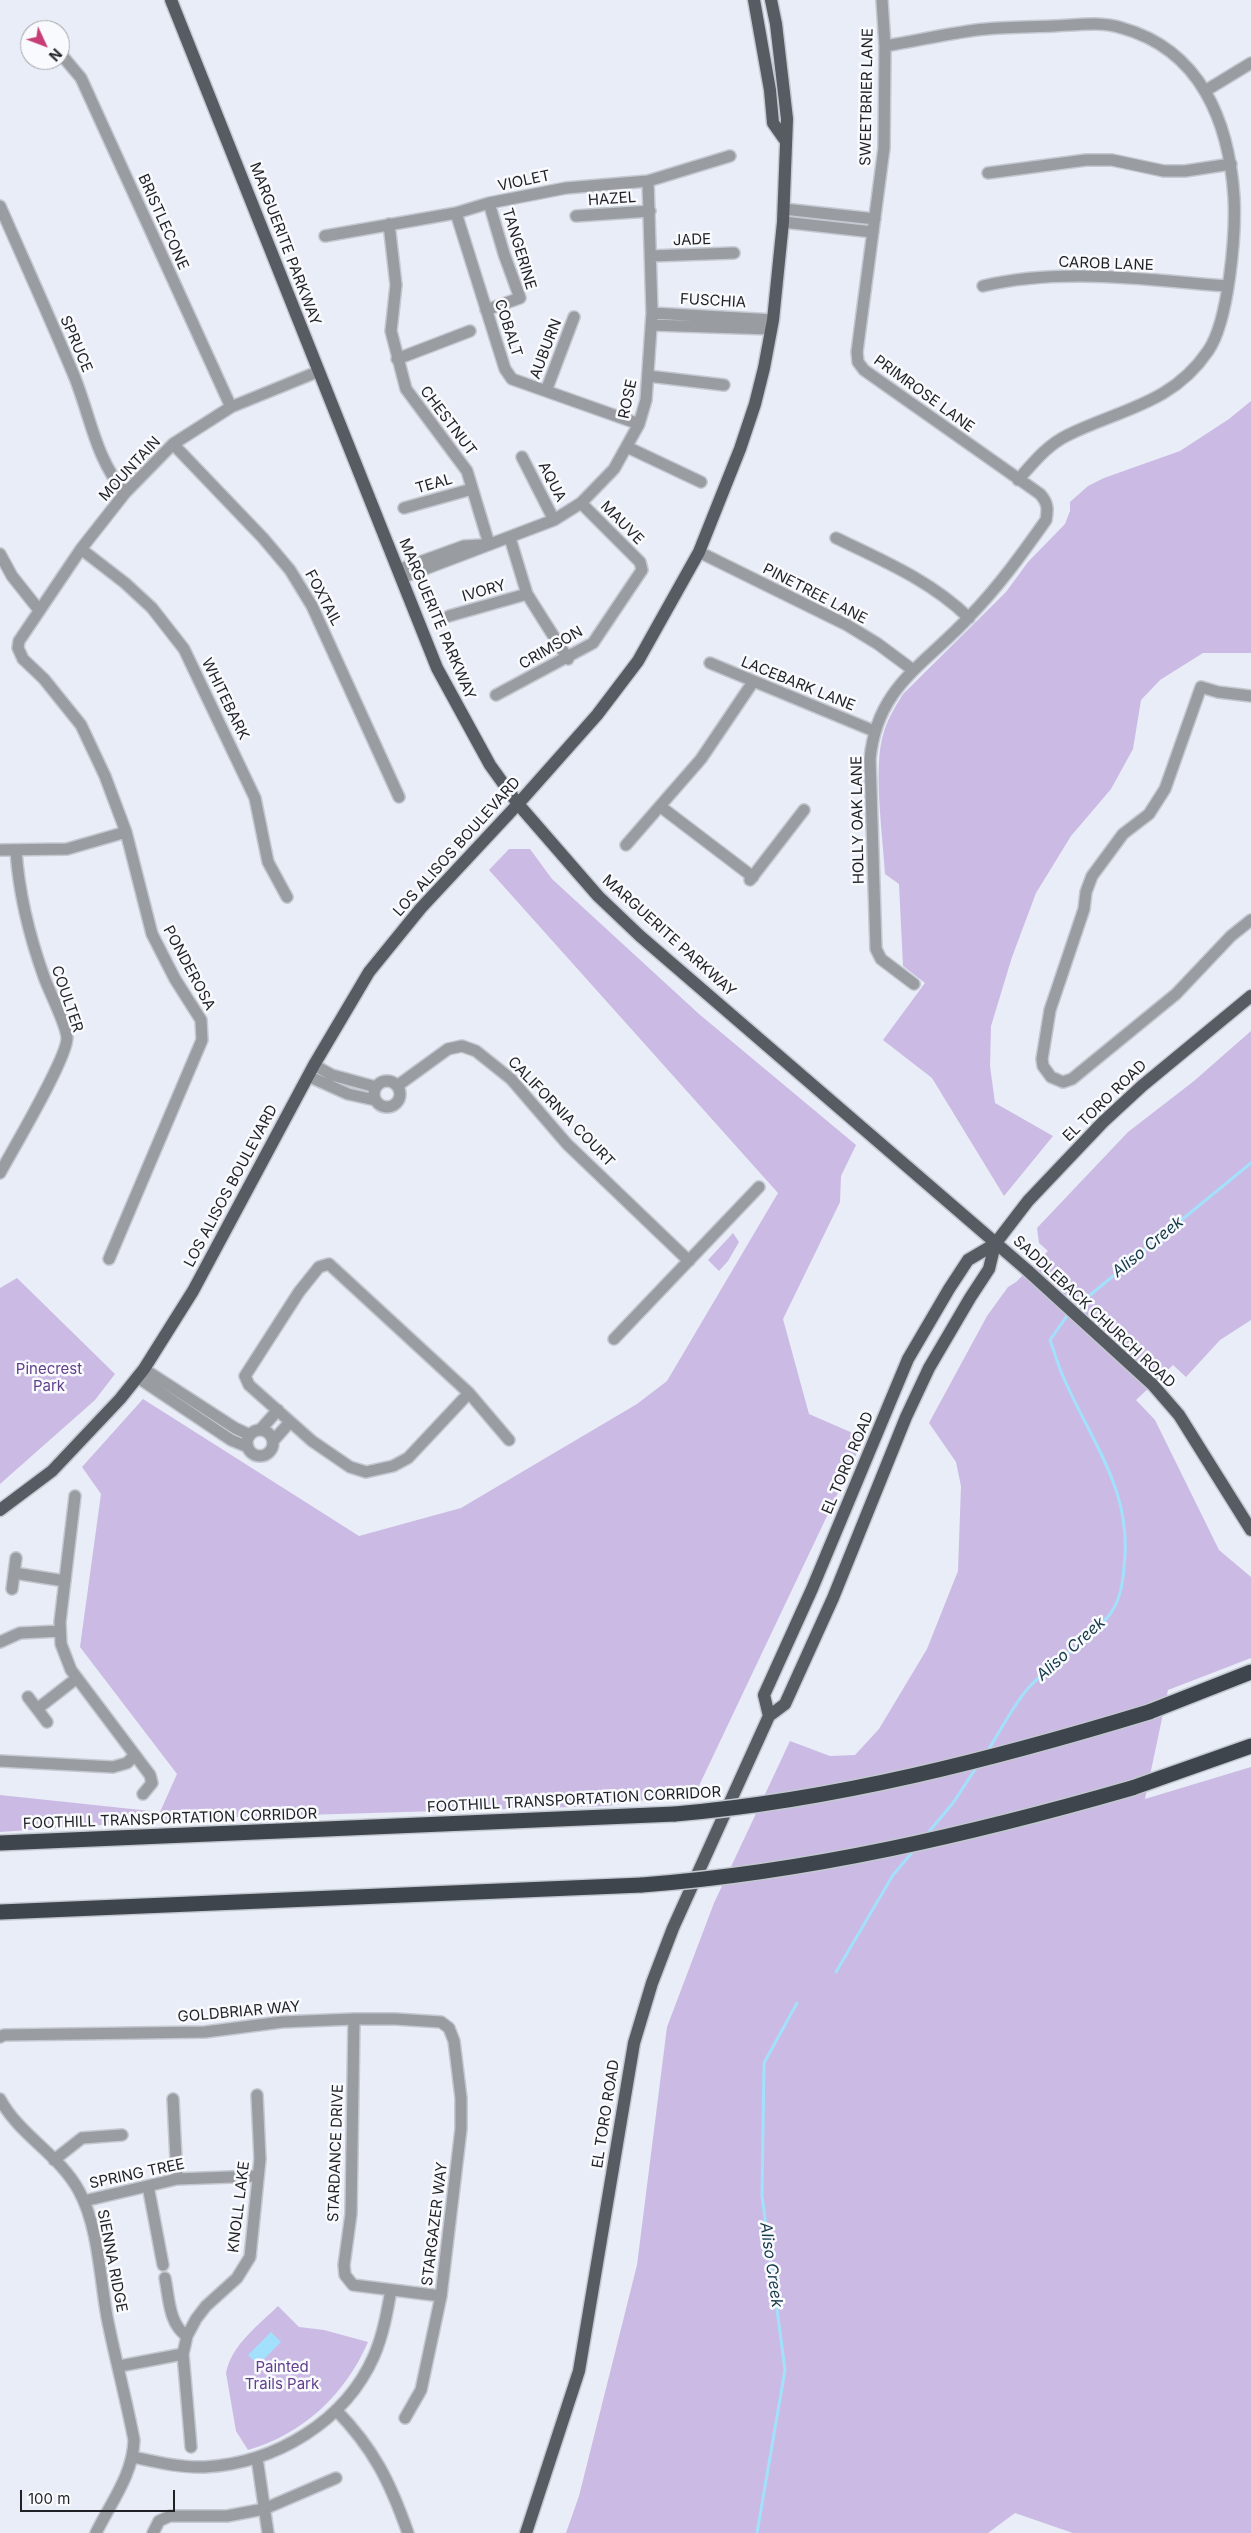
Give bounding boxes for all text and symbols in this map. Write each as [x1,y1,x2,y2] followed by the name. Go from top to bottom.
[20,20,70,70] north arrow
[857,28,877,166] street label: SWEETBRIER LANE
[46,45,65,65] text: N
[246,160,324,328] street label: MARGUERITE PARKWAY
[496,167,552,195] street label: VIOLET
[134,171,192,273] street label: BRISTLECONE
[587,188,637,210] street label: HAZEL
[498,206,540,292] street label: TANGERINE
[672,230,712,250] street label: JADE
[1058,253,1154,275] street label: CAROB LANE
[680,290,746,312] street label: FUSCHIA
[490,297,526,359] street label: COBALT
[56,313,96,375] street label: SPRUCE
[526,316,566,382] street label: AUBURN
[870,351,978,437] street label: PRIMROSE LANE
[615,378,641,420] street label: ROSE
[416,383,480,459] street label: CHESTNUT
[96,433,164,505] street label: MOUNTAIN
[534,459,570,505] street label: AQUA
[413,470,455,498] street label: TEAL
[596,497,648,549] street label: MAUVE
[395,536,479,702] street label: MARGUERITE PARKWAY
[760,560,870,628] street label: PINETREE LANE
[301,567,345,629] street label: FOXTAIL
[460,576,508,606] street label: IVORY
[516,623,586,673] street label: CRIMSON
[738,653,858,715] street label: LACEBARK LANE
[198,655,252,743] street label: WHITEBARK
[848,756,868,884] street label: HOLLY OAK LANE
[390,774,524,920] street label: LOS ALISOS BOULEVARD
[599,871,739,1001] street label: MARGUERITE PARKWAY
[159,923,219,1013] street label: PONDEROSA
[47,963,87,1035] street label: COULTER
[504,1053,618,1171] street label: CALIFORNIA COURT
[1059,1056,1151,1146] street label: EL TORO ROAD
[181,1102,281,1270] street label: LOS ALISOS BOULEVARD
[1109,1212,1187,1282] water label: Aliso Creek
[1009,1232,1179,1392] street label: SADDLEBACK CHURCH ROAD
[16,1360,82,1395] park label: Pinecrest Park
[818,1409,878,1517] street label: EL TORO ROAD
[1033,1613,1109,1685] water label: Aliso Creek
[426,1783,722,1817] street label: FOOTHILL TRANSPORTATION CORRIDOR
[22,1805,318,1833] street label: FOOTHILL TRANSPORTATION CORRIDOR
[177,1998,301,2026] street label: GOLDBRIAR WAY
[589,2058,623,2170] street label: EL TORO ROAD
[325,2084,347,2222] street label: STARDANCE DRIVE
[88,2155,186,2193] street label: SPRING TREE
[224,2160,254,2254] street label: KNOLL LAKE
[418,2161,452,2287] street label: STARGAZER WAY
[93,2208,131,2314] street label: SIENNA RIDGE
[756,2221,786,2309] water label: Aliso Creek
[245,2358,319,2393] park label: Painted Trails Park
[22,2480,178,2512] scale bar
[28,2489,70,2508] text: 100 m

